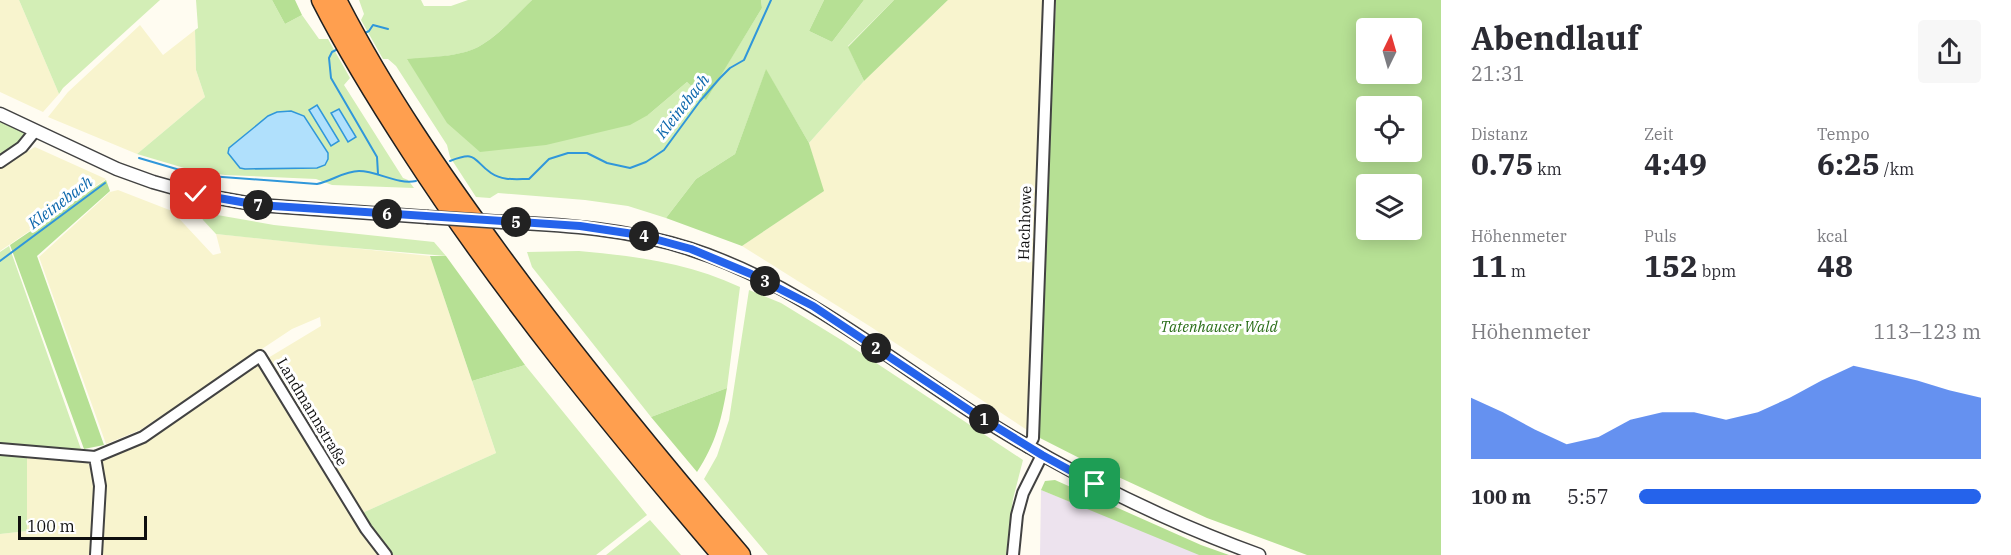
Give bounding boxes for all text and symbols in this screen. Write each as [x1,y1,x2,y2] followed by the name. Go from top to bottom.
[1471,16,1640,59] text: Abendlauf
[1356,18,1422,84] north arrow
[1356,18,1422,240] map controls
[1918,20,1981,83] button: share
[1471,60,1525,87] text: 21:31
[650,70,713,143] water label: Kleinebach
[1356,96,1422,162] button: locate
[1471,124,1528,144] text: Distanz
[1644,124,1673,144] text: Zeit
[1817,124,1870,144] text: Tempo
[1471,144,1533,183] text: 0.75
[1644,144,1707,183] text: 4:49
[1817,144,1880,183] text: 6:25
[1533,159,1562,179] text: km
[1880,159,1914,179] text: /km
[170,168,221,219] pin
[23,171,96,233] water label: Kleinebach
[1356,174,1422,240] button: layers
[179,177,212,210] icon: check
[1014,185,1035,260] street label: Hachhowe
[243,190,273,220] pin: 7
[253,195,263,215] text: 7
[372,199,402,229] pin: 6
[382,204,392,224] text: 6
[501,207,531,237] pin: 5
[511,212,521,232] text: 5
[629,221,659,251] pin: 4
[639,226,649,246] text: 4
[1471,226,1567,246] text: Höhenmeter
[1644,226,1677,246] text: Puls
[1817,226,1848,246] text: kcal
[1471,246,1507,285] text: 11
[1644,246,1698,285] text: 152
[1817,246,1853,285] text: 48
[1507,261,1526,281] text: m
[1698,261,1736,281] text: bpm
[750,266,780,296] pin: 3
[760,271,770,291] text: 3
[1160,317,1278,336] park label: Tatenhauser Wald
[1471,318,1590,345] text: Höhenmeter
[1874,318,1981,345] text: 113–123 m
[861,333,891,363] pin: 2
[871,338,881,358] text: 2
[273,354,352,469] street label: Landmannstraße
[969,404,999,434] pin: 1
[979,409,989,429] text: 1
[1069,458,1120,509] pin
[1078,467,1111,500] icon: arrive
[1471,483,1531,510] text: 100 m
[1567,483,1609,510] text: 5:57
[18,513,147,540] scale bar
[27,516,75,536] text: 100 m

